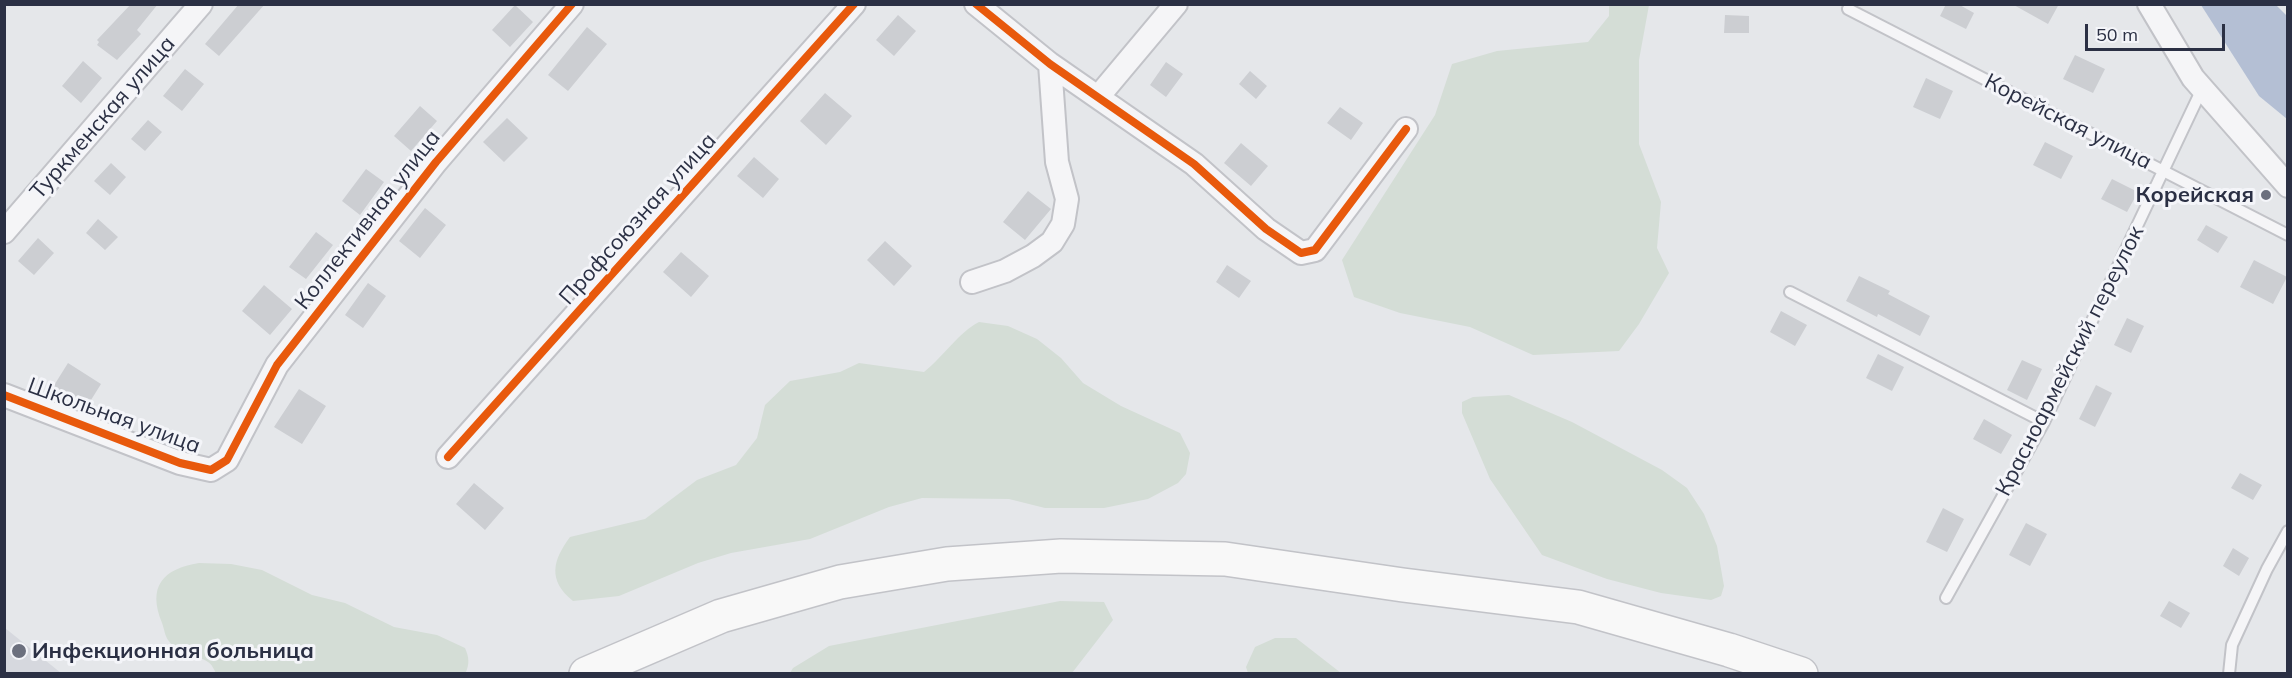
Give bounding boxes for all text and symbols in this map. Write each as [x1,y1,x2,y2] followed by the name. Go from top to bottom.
[2088,12,2228,50] scale bar
[2096,23,2138,46] text: 50 m
[25,31,181,205] street label: Туркменская улица
[1980,68,2156,176] street label: Корейская улица
[290,125,446,315] street label: Коллективная улица
[554,128,722,310] street label: Профсоюзная улица
[2135,182,2254,208] place label: Корейская
[2259,188,2273,202] marker: Корейская
[1990,222,2150,500] street label: Красноармейский переулок
[24,373,204,459] street label: Школьная улица
[32,638,314,664] place label: Инфекционная больница
[10,642,28,660] marker: Инфекционная больница

